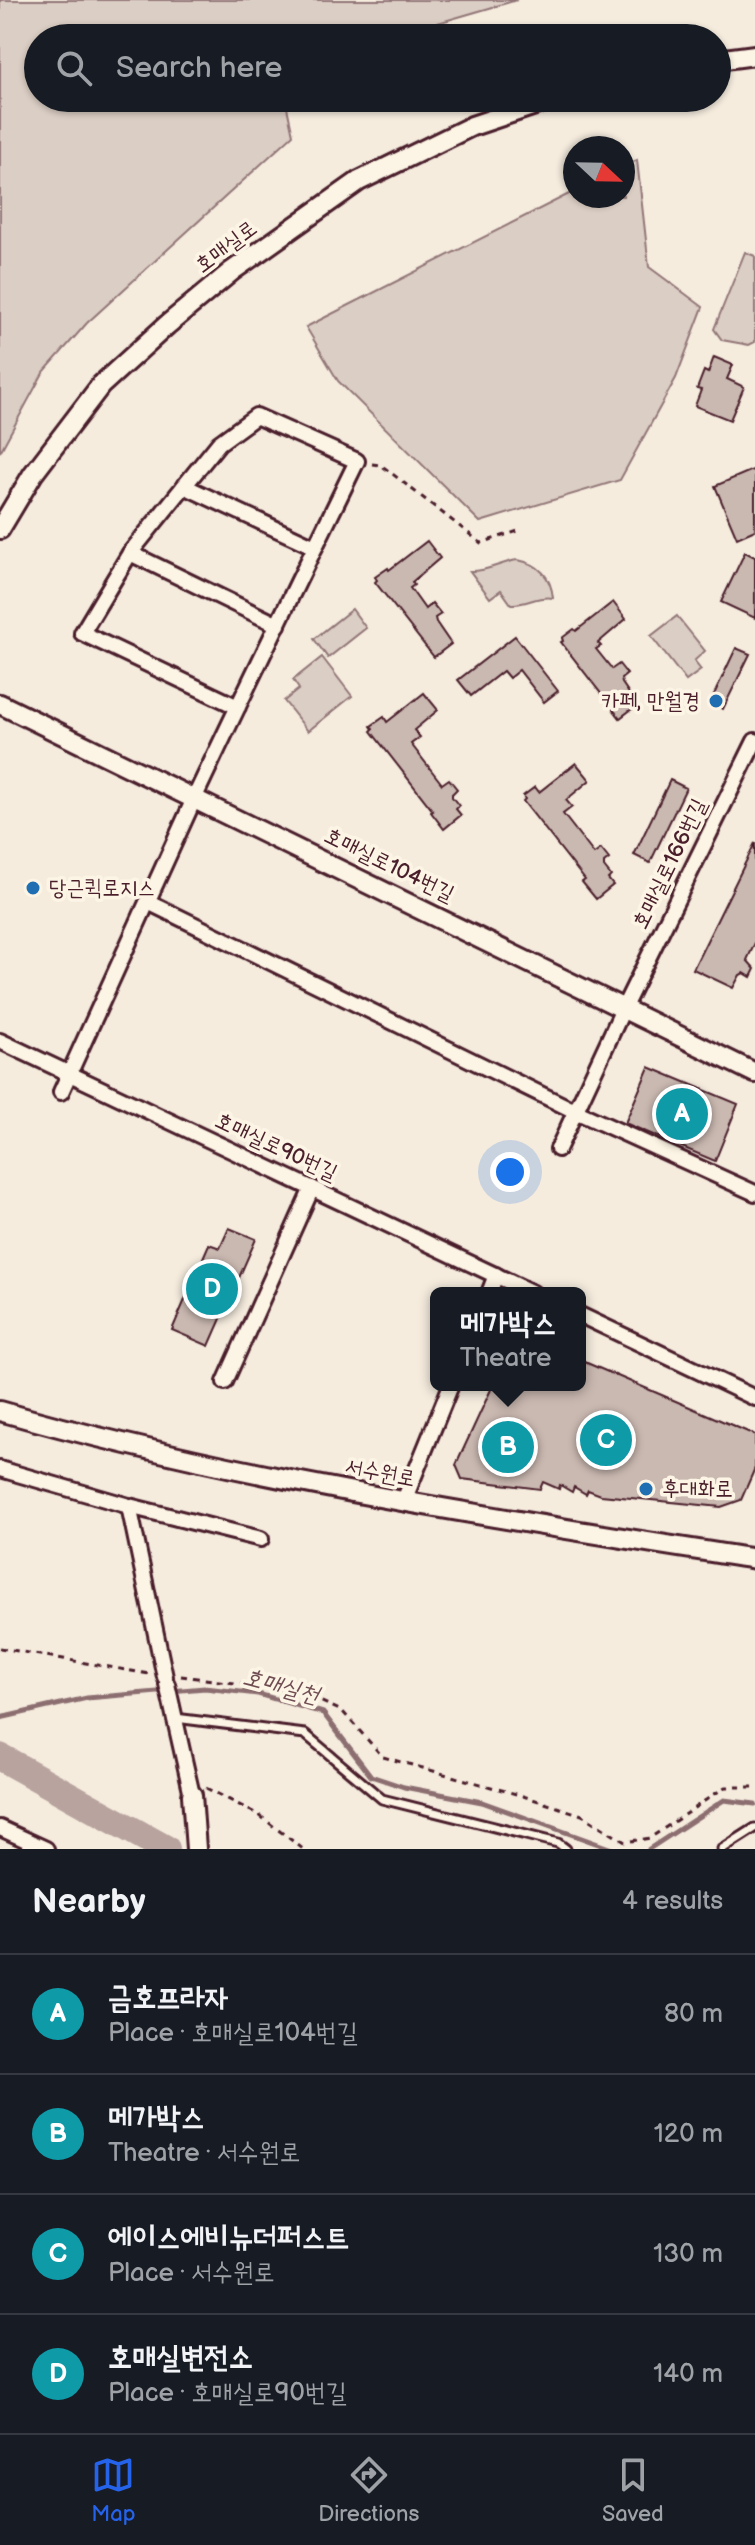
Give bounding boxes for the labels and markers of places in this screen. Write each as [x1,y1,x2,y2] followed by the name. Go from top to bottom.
[602,688,700,715] place label: 카페, 만월경
[707,692,725,710] marker: 카페, 만월경
[49,875,155,902] place label: 당근퀵로지스
[24,879,42,897] marker: 당근퀵로지스
[656,1084,708,1144] pin: A
[186,1259,238,1319] pin: D
[580,1410,632,1470] pin: C
[482,1417,534,1477] pin: B
[662,1476,733,1503] place label: 후대화로
[637,1480,655,1498] marker: 후대화로

